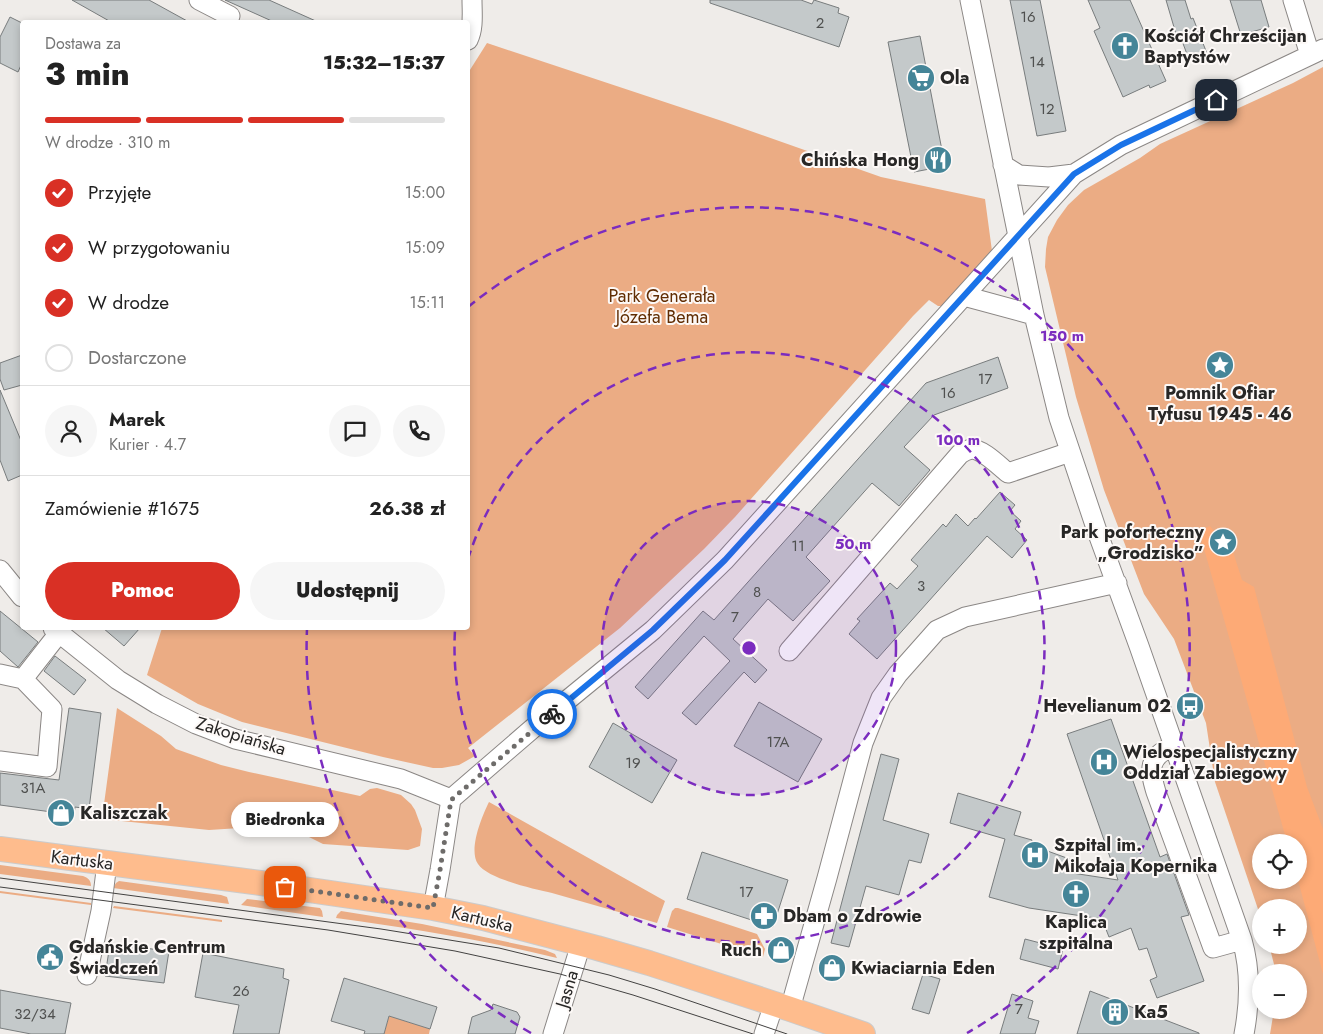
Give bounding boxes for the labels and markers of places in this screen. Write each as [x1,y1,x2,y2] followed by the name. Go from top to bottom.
[1144,23,1307,70] place label: Kościół Chrześcijan Baptystów
[1110,31,1140,61] church icon: Kościół Chrześcijan Baptystów
[906,63,936,93] supermarket icon: Ola
[940,65,969,91] place label: Ola
[1195,79,1237,121] pin
[923,145,953,175] restaurant icon: Chińska Hong
[801,147,919,173] place label: Chińska Hong
[1205,350,1235,380] place icon: Pomnik Ofiar Tyfusu 1945 - 46
[1148,380,1292,427] place label: Pomnik Ofiar Tyfusu 1945 - 46
[1061,519,1205,566] place label: Park poforteczny „Grodzisko”
[1208,527,1238,557] place icon: Park poforteczny „Grodzisko”
[740,639,758,657] centre of rings
[1175,691,1205,721] bus stop icon: Hevelianum 02
[1043,693,1171,719] place label: Hevelianum 02
[1123,739,1297,786] place label: Wielospecjalistyczny Oddział Zabiegowy
[1089,747,1119,777] hospital icon: Wielospecjalistyczny Oddział Zabiegowy
[46,798,76,828] shop icon: Kaliszczak
[80,800,168,826] place label: Kaliszczak
[231,802,339,837] callout: Biedronka
[1054,832,1217,879] place label: Szpital im. Mikołaja Kopernika
[1020,840,1050,870] hospital icon: Szpital im. Mikołaja Kopernika
[264,866,306,908] pin
[1061,879,1091,909] church icon: Kaplica szpitalna
[749,901,779,931] pharmacy icon: Dbam o Zdrowie
[783,903,922,929] place label: Dbam o Zdrowie
[1039,909,1113,956] place label: Kaplica szpitalna
[69,934,226,981] place label: Gdańskie Centrum Świadczeń
[766,935,796,965] shop icon: Ruch
[721,937,762,963] place label: Ruch
[35,942,65,972] public building icon: Gdańskie Centrum Świadczeń
[817,953,847,983] shop icon: Kwiaciarnia Eden
[851,955,995,981] place label: Kwiaciarnia Eden
[1100,997,1130,1027] building icon: Ka5
[1134,999,1168,1025] place label: Ka5

